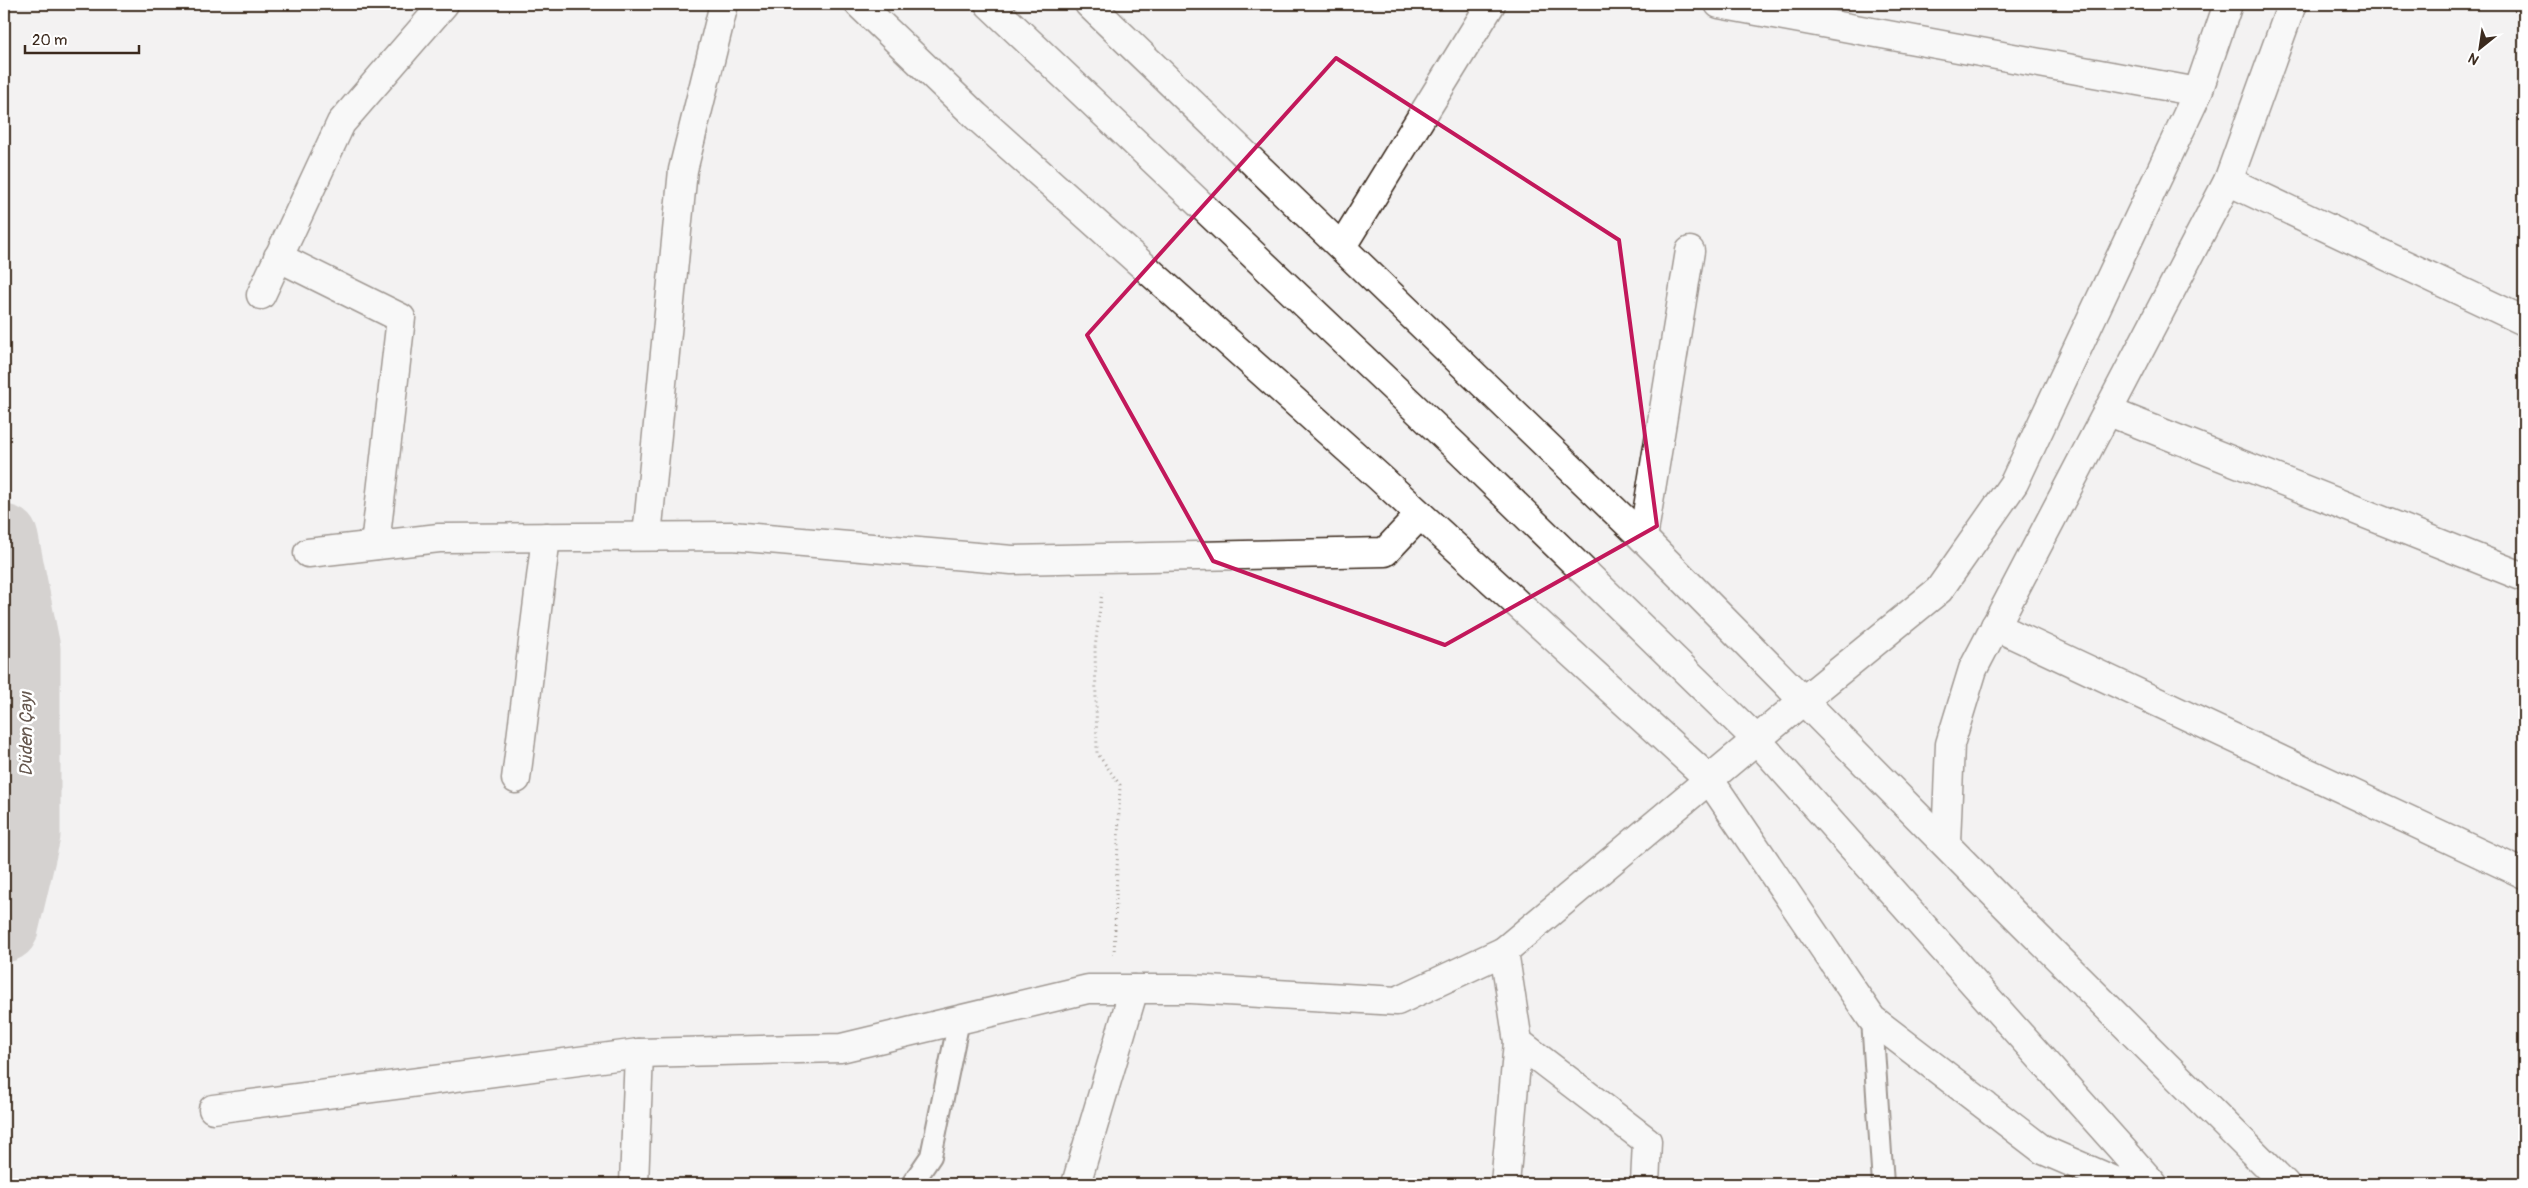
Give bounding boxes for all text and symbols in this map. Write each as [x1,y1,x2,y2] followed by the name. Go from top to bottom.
[25,22,139,54] scale bar
[2456,22,2506,72] north arrow
[32,31,67,50] text: 20 m
[2465,49,2482,69] text: N
[15,691,38,776] water label: Düden Çayı

